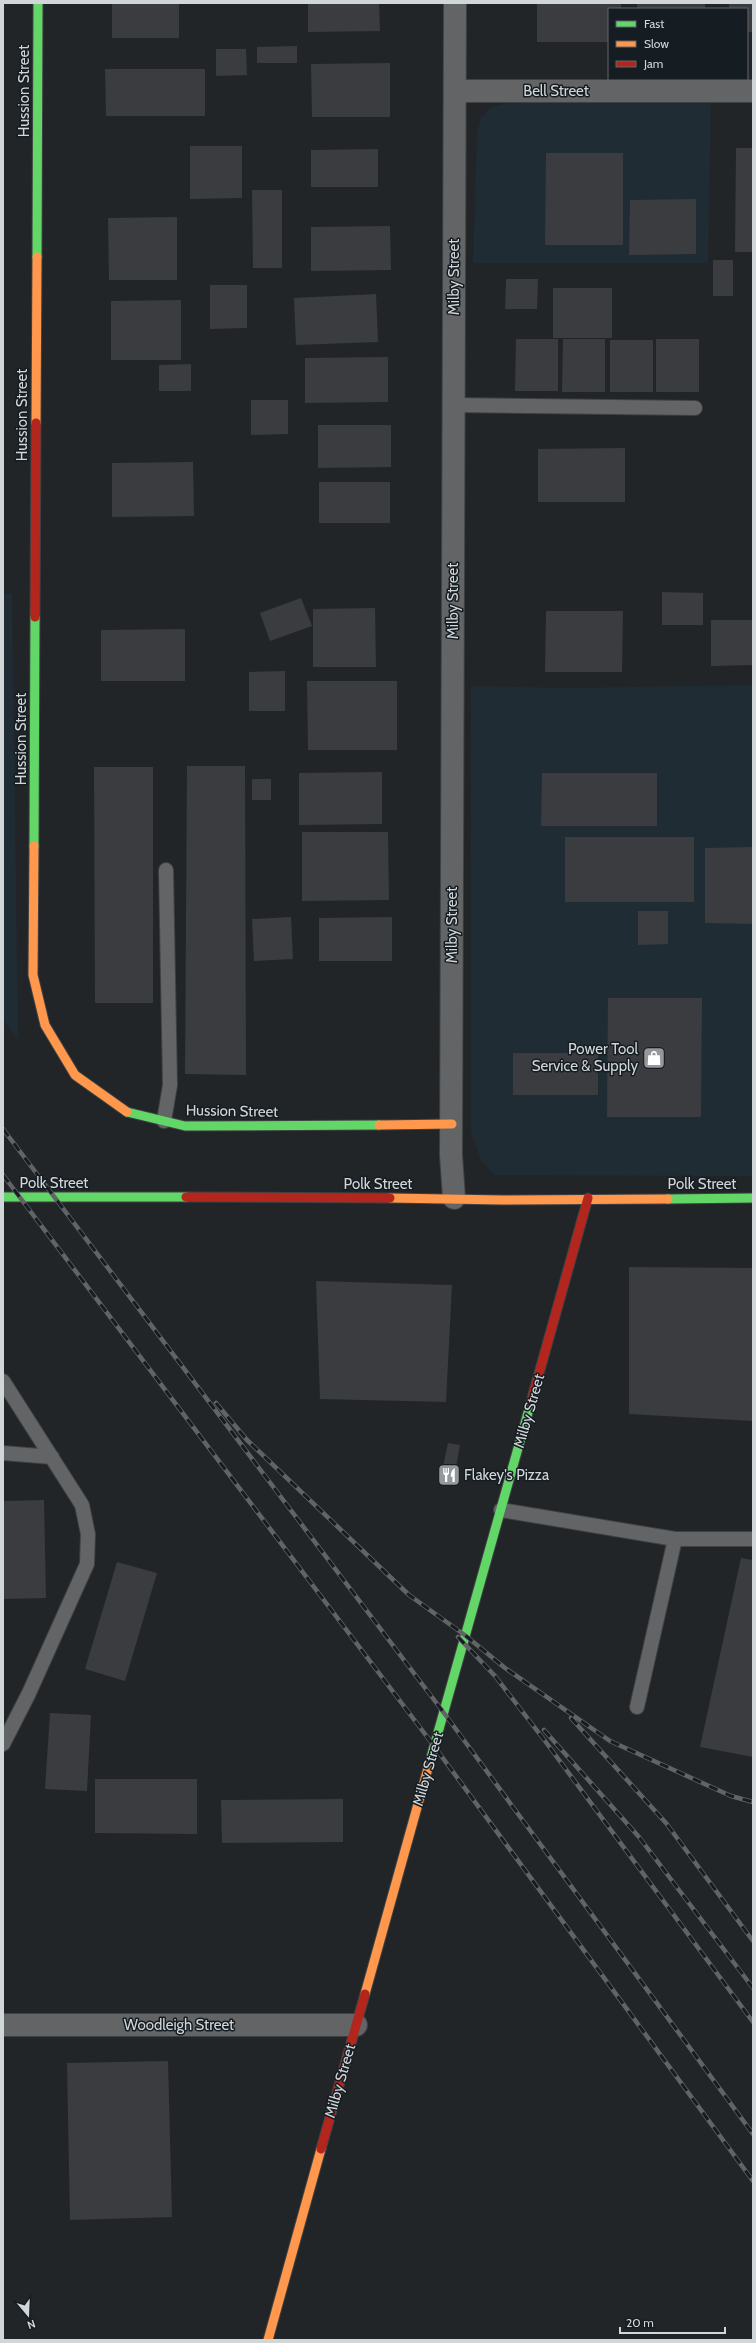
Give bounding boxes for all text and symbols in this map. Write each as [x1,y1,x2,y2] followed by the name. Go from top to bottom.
[608,8,748,80] legend
[644,16,664,31] text: Fast
[644,36,669,51] text: Slow
[15,45,33,137] street label: Hussion Street
[643,56,663,71] text: Jam
[523,82,589,100] street label: Bell Street
[445,239,463,315] street label: Milby Street
[13,369,31,461] street label: Hussion Street
[444,563,462,639] street label: Milby Street
[12,693,30,785] street label: Hussion Street
[443,887,461,963] street label: Milby Street
[532,1040,638,1075] place label: Power Tool Service & Supply
[641,1045,667,1071] shop icon: Power Tool Service & Supply
[186,1101,278,1121] street label: Hussion Street
[20,1174,88,1192] street label: Polk Street
[344,1175,412,1193] street label: Polk Street
[668,1175,736,1193] street label: Polk Street
[510,1372,548,1450] street label: Milby Street
[436,1462,462,1488] restaurant icon: Flakey's Pizza
[464,1466,550,1484] place label: Flakey's Pizza
[409,1730,447,1808] street label: Milby Street
[124,2016,234,2034] street label: Woodleigh Street
[321,2042,359,2120] street label: Milby Street
[8,2295,48,2335] north arrow
[620,2309,725,2335] scale bar
[626,2315,654,2330] text: 20 m
[25,2317,37,2332] text: N

